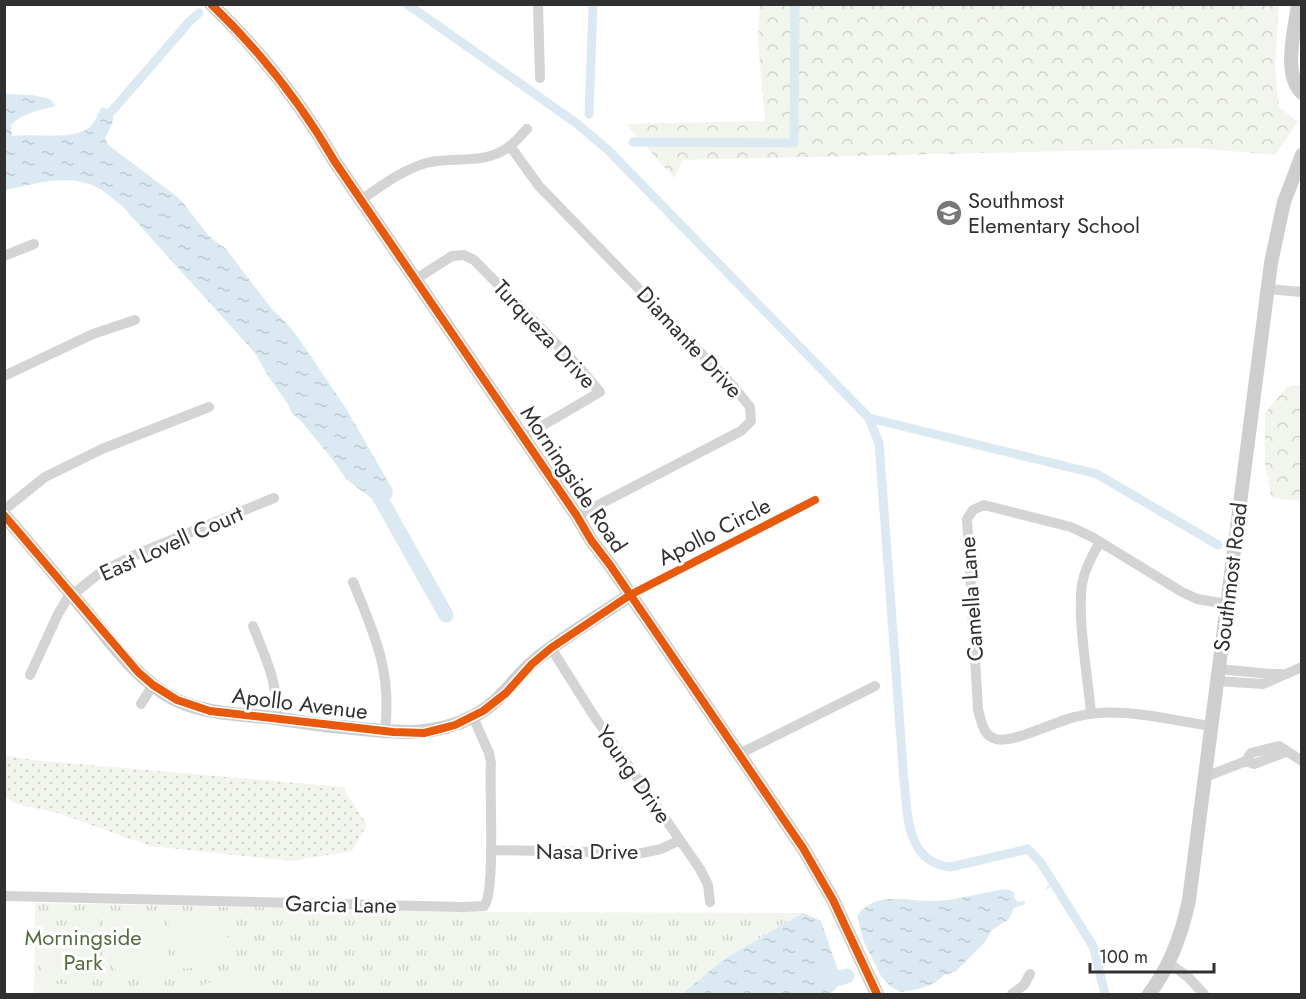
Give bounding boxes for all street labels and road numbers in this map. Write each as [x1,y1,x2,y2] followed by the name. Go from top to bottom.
[486,272,604,396] street label: Turqueza Drive
[630,279,750,405] street label: Diamante Drive
[513,399,635,559] street label: Morningside Road
[652,489,776,573] street label: Apollo Circle
[94,497,248,589] street label: East Lovell Court
[1205,501,1255,653] street label: Southmost Road
[951,536,991,662] street label: Camella Lane
[230,679,370,727] street label: Apollo Avenue
[588,718,680,830] street label: Young Drive
[536,835,638,867] street label: Nasa Drive
[285,887,397,921] street label: Garcia Lane

